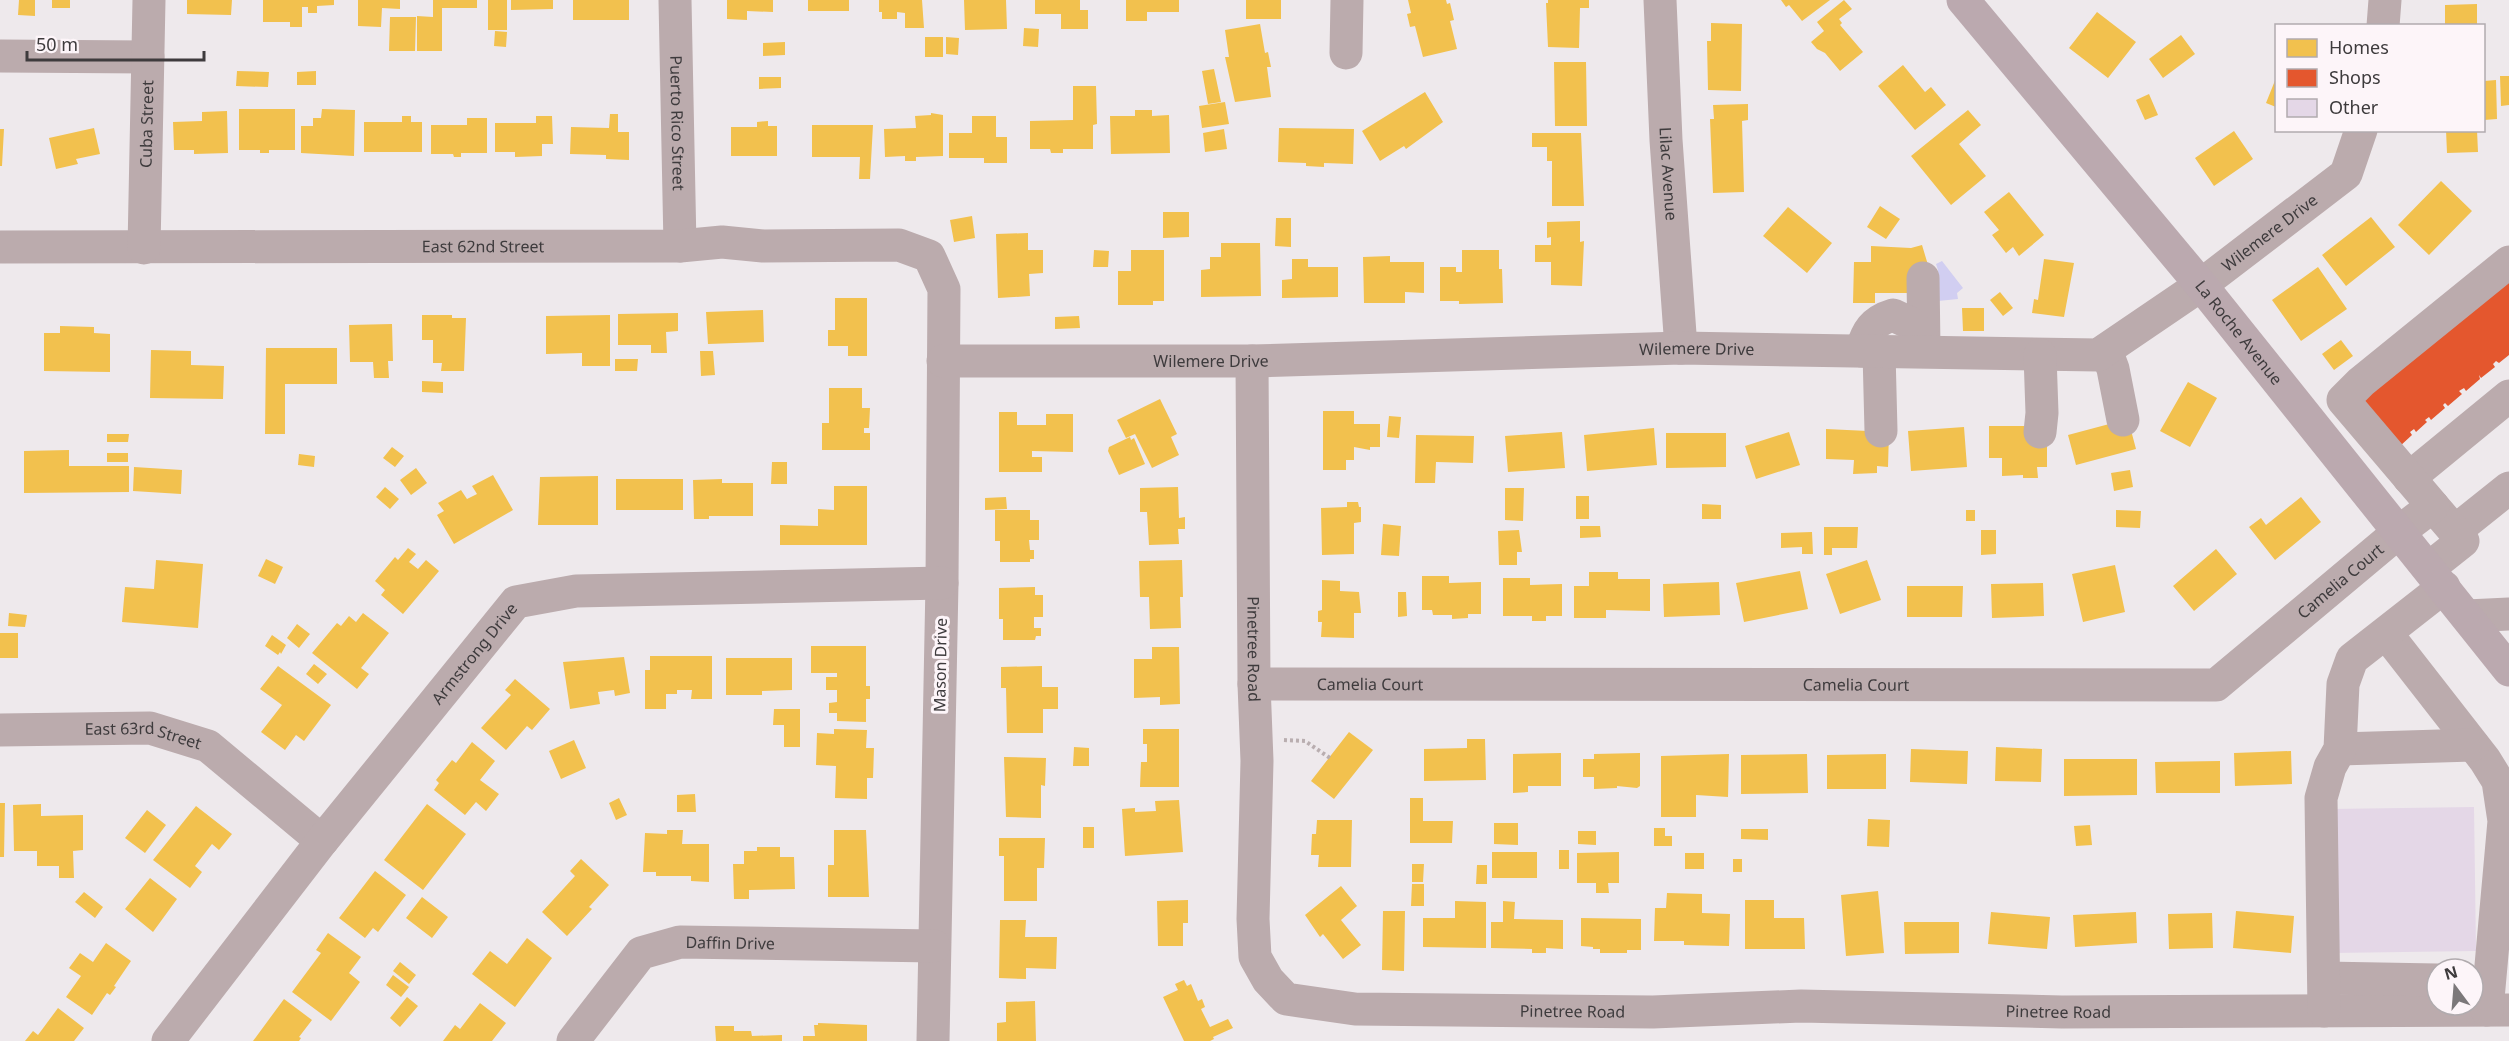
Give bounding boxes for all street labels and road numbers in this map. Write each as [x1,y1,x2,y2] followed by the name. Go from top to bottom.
[665,55,690,191] street label: Puerto Rico Street
[135,80,158,168] street label: Cuba Street
[1654,127,1683,221] street label: Lilac Avenue
[2217,189,2322,276] street label: Wilemere Drive
[422,235,544,257] street label: East 62nd Street
[2190,275,2288,389] street label: La Roche Avenue
[1639,337,1755,360] street label: Wilemere Drive
[1153,350,1269,372] street label: Wilemere Drive
[2292,538,2388,624] street label: Camelia Court
[1242,596,1266,702] street label: Pinetree Road
[426,598,522,709] street label: Armstrong Drive
[928,618,952,712] street label: Mason Drive
[1317,673,1424,695] street label: Camelia Court
[1803,674,1910,696] street label: Camelia Court
[84,717,204,754] street label: East 63rd Street
[685,931,775,954] street label: Daffin Drive
[1520,1000,1625,1023] street label: Pinetree Road
[2005,1000,2111,1023] street label: Pinetree Road

